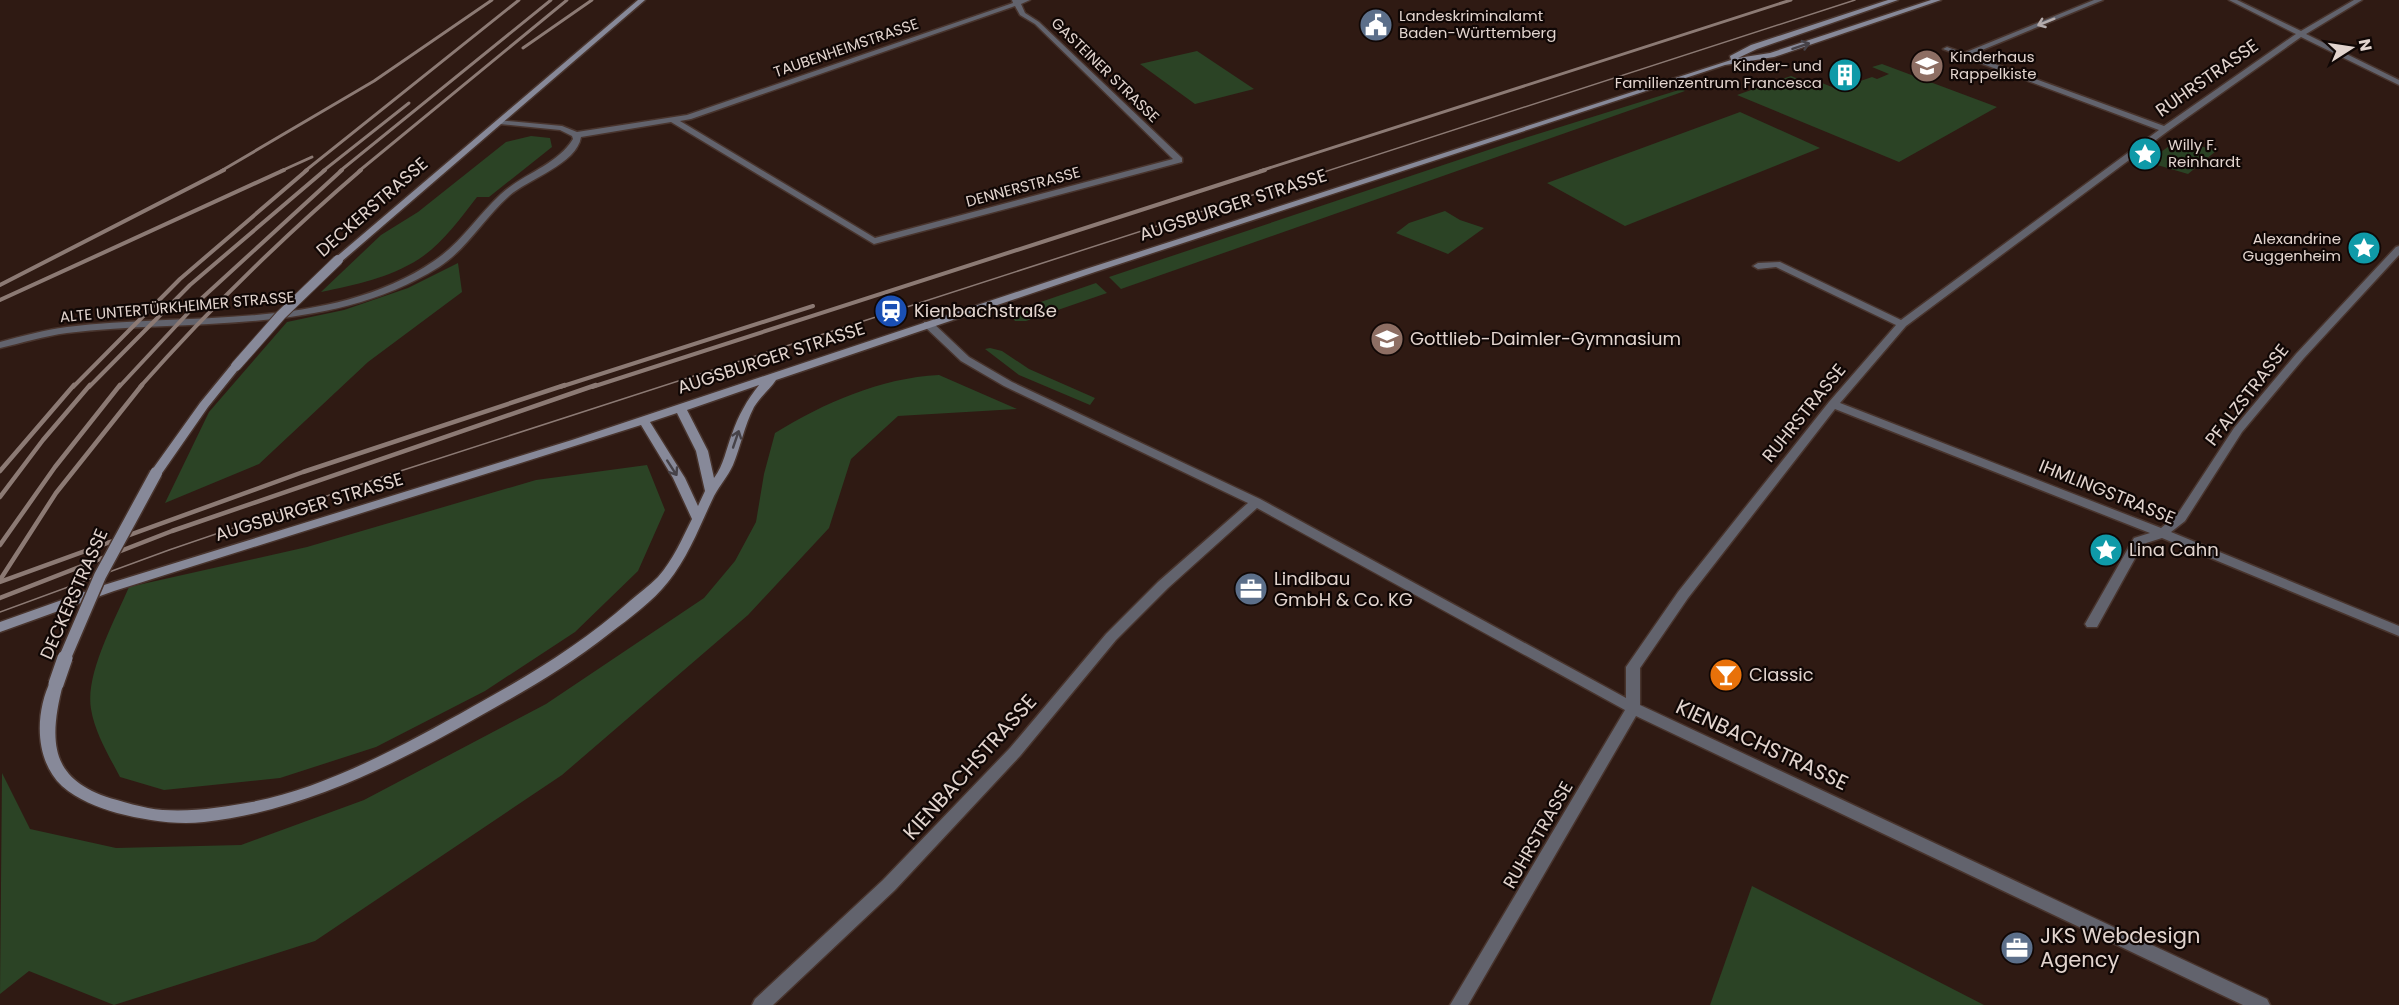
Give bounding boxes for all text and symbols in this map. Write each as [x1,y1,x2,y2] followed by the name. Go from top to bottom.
[1399,5,1556,43] place label: Landeskriminalamt Baden-Württemberg
[1358,7,1394,43] public building icon: Landeskriminalamt Baden-Württemberg
[1047,12,1164,127] street label: GASTEINER STRASSE
[771,13,921,82] street label: TAUBENHEIMSTRASSE
[2037,17,2056,28] one-way arrow
[2321,18,2381,78] north arrow
[2150,33,2263,122] street label: RUHRSTRASSE
[2353,37,2378,53] text: N
[1791,39,1810,50] one-way arrow
[1950,46,2037,84] place label: Kinderhaus Rappelkiste
[1909,48,1945,84] school or university icon: Kinderhaus Rappelkiste
[1615,55,1822,93] place label: Kinder- und Familienzentrum Francesca
[1827,57,1863,93] building icon: Kinder- und Familienzentrum Francesca
[2168,134,2241,172] place label: Willy F. Reinhardt
[2127,136,2163,172] place icon: Willy F. Reinhardt
[310,151,433,262] street label: DECKERSTRASSE
[963,161,1082,212] street label: DENNERSTRASSE
[1136,162,1330,247] street label: AUGSBURGER STRASSE
[2243,228,2341,266] place label: Alexandrine Guggenheim
[2346,230,2382,266] place icon: Alexandrine Guggenheim
[59,286,295,327] street label: ALTE UNTERTÜRKHEIMER STRASSE
[873,293,909,329] station icon: Kienbachstraße
[914,298,1057,323] place label: Kienbachstraße
[674,315,868,400] street label: AUGSBURGER STRASSE
[1369,321,1405,357] school or university icon: Gottlieb-Daimler-Gymnasium
[1410,326,1681,351] place label: Gottlieb-Daimler-Gymnasium
[2199,339,2294,451] street label: PFALZSTRASSE
[1756,358,1851,467] street label: RUHRSTRASSE
[731,430,742,449] one-way arrow
[2035,453,2179,530] street label: IHMLINGSTRASSE
[666,460,679,477] one-way arrow
[212,466,406,547] street label: AUGSBURGER STRASSE
[34,525,114,663] street label: DECKERSTRASSE
[2088,532,2124,568] place icon: Lina Cahn
[2129,537,2219,562] place label: Lina Cahn
[1274,566,1413,612] place label: Lindibau GmbH & Co. KG
[1233,571,1269,607] office icon: Lindibau GmbH & Co. KG
[1708,657,1744,693] bar icon: Classic
[1749,662,1814,687] place label: Classic
[896,687,1043,846] street label: KIENBACHSTRASSE
[1671,692,1853,797] street label: KIENBACHSTRASSE
[1497,776,1578,893] street label: RUHRSTRASSE
[2040,921,2200,974] place label: JKS Webdesign Agency
[1999,930,2035,966] office icon: JKS Webdesign Agency

